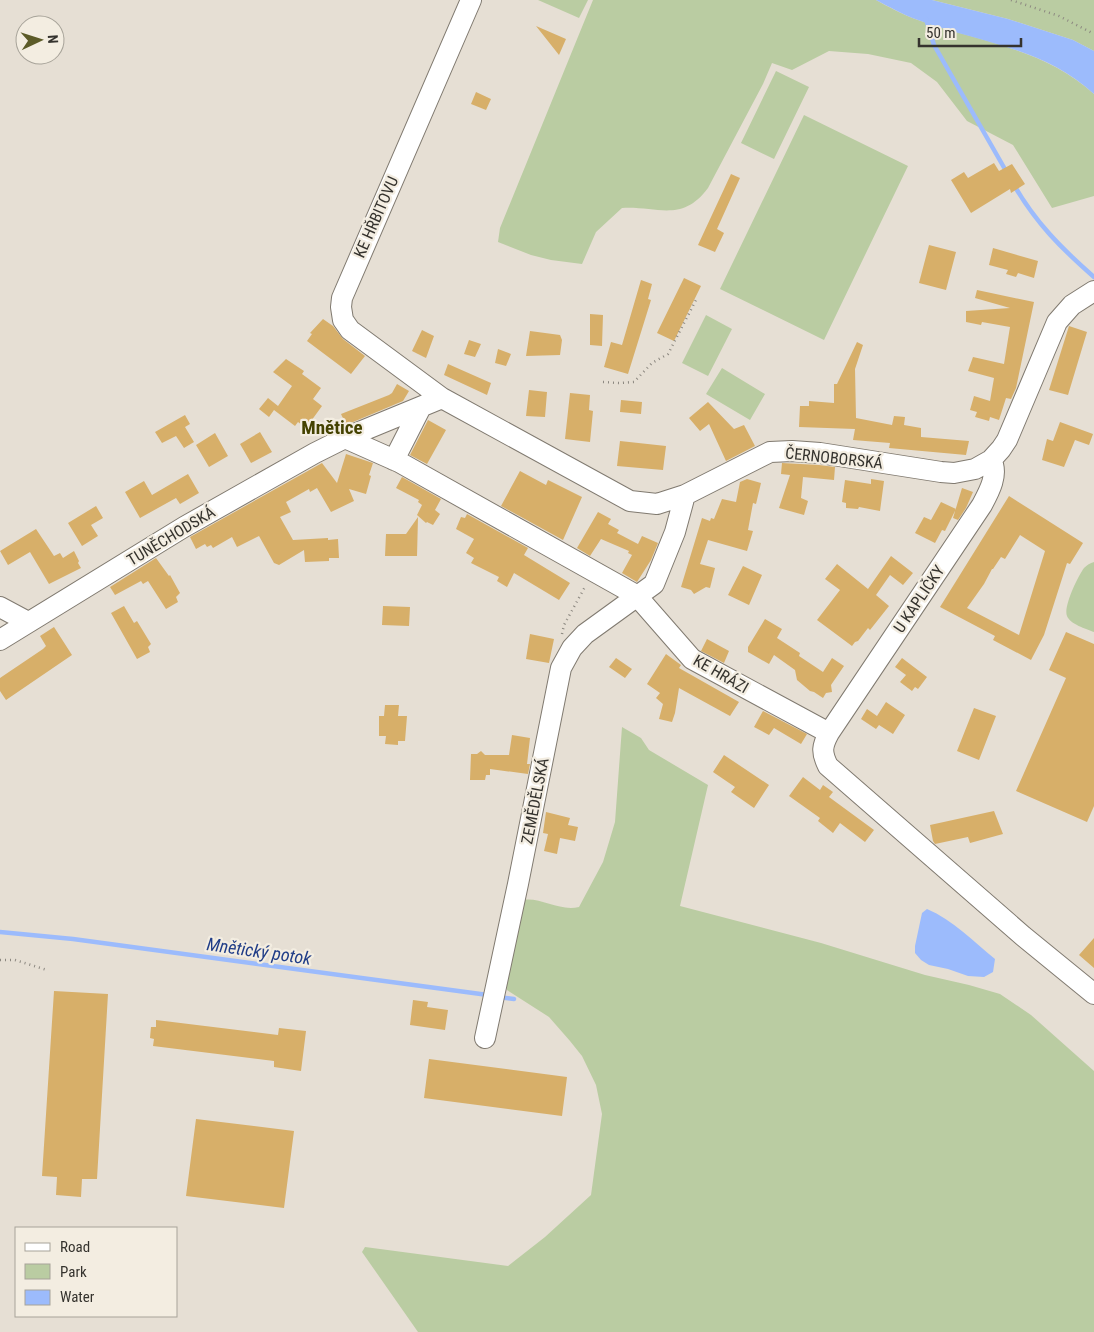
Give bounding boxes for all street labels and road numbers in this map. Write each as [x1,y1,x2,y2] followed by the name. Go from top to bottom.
[350,173,402,261] street label: KE HŘBITOVU
[784,442,884,473] street label: ČERNOBORSKÁ
[124,502,218,570] street label: TUNĚCHODSKÁ
[889,561,949,636] street label: U KAPLIČKY
[690,651,752,697] street label: KE HRÁZI
[517,756,553,846] street label: ZEMĚDĚLSKÁ

